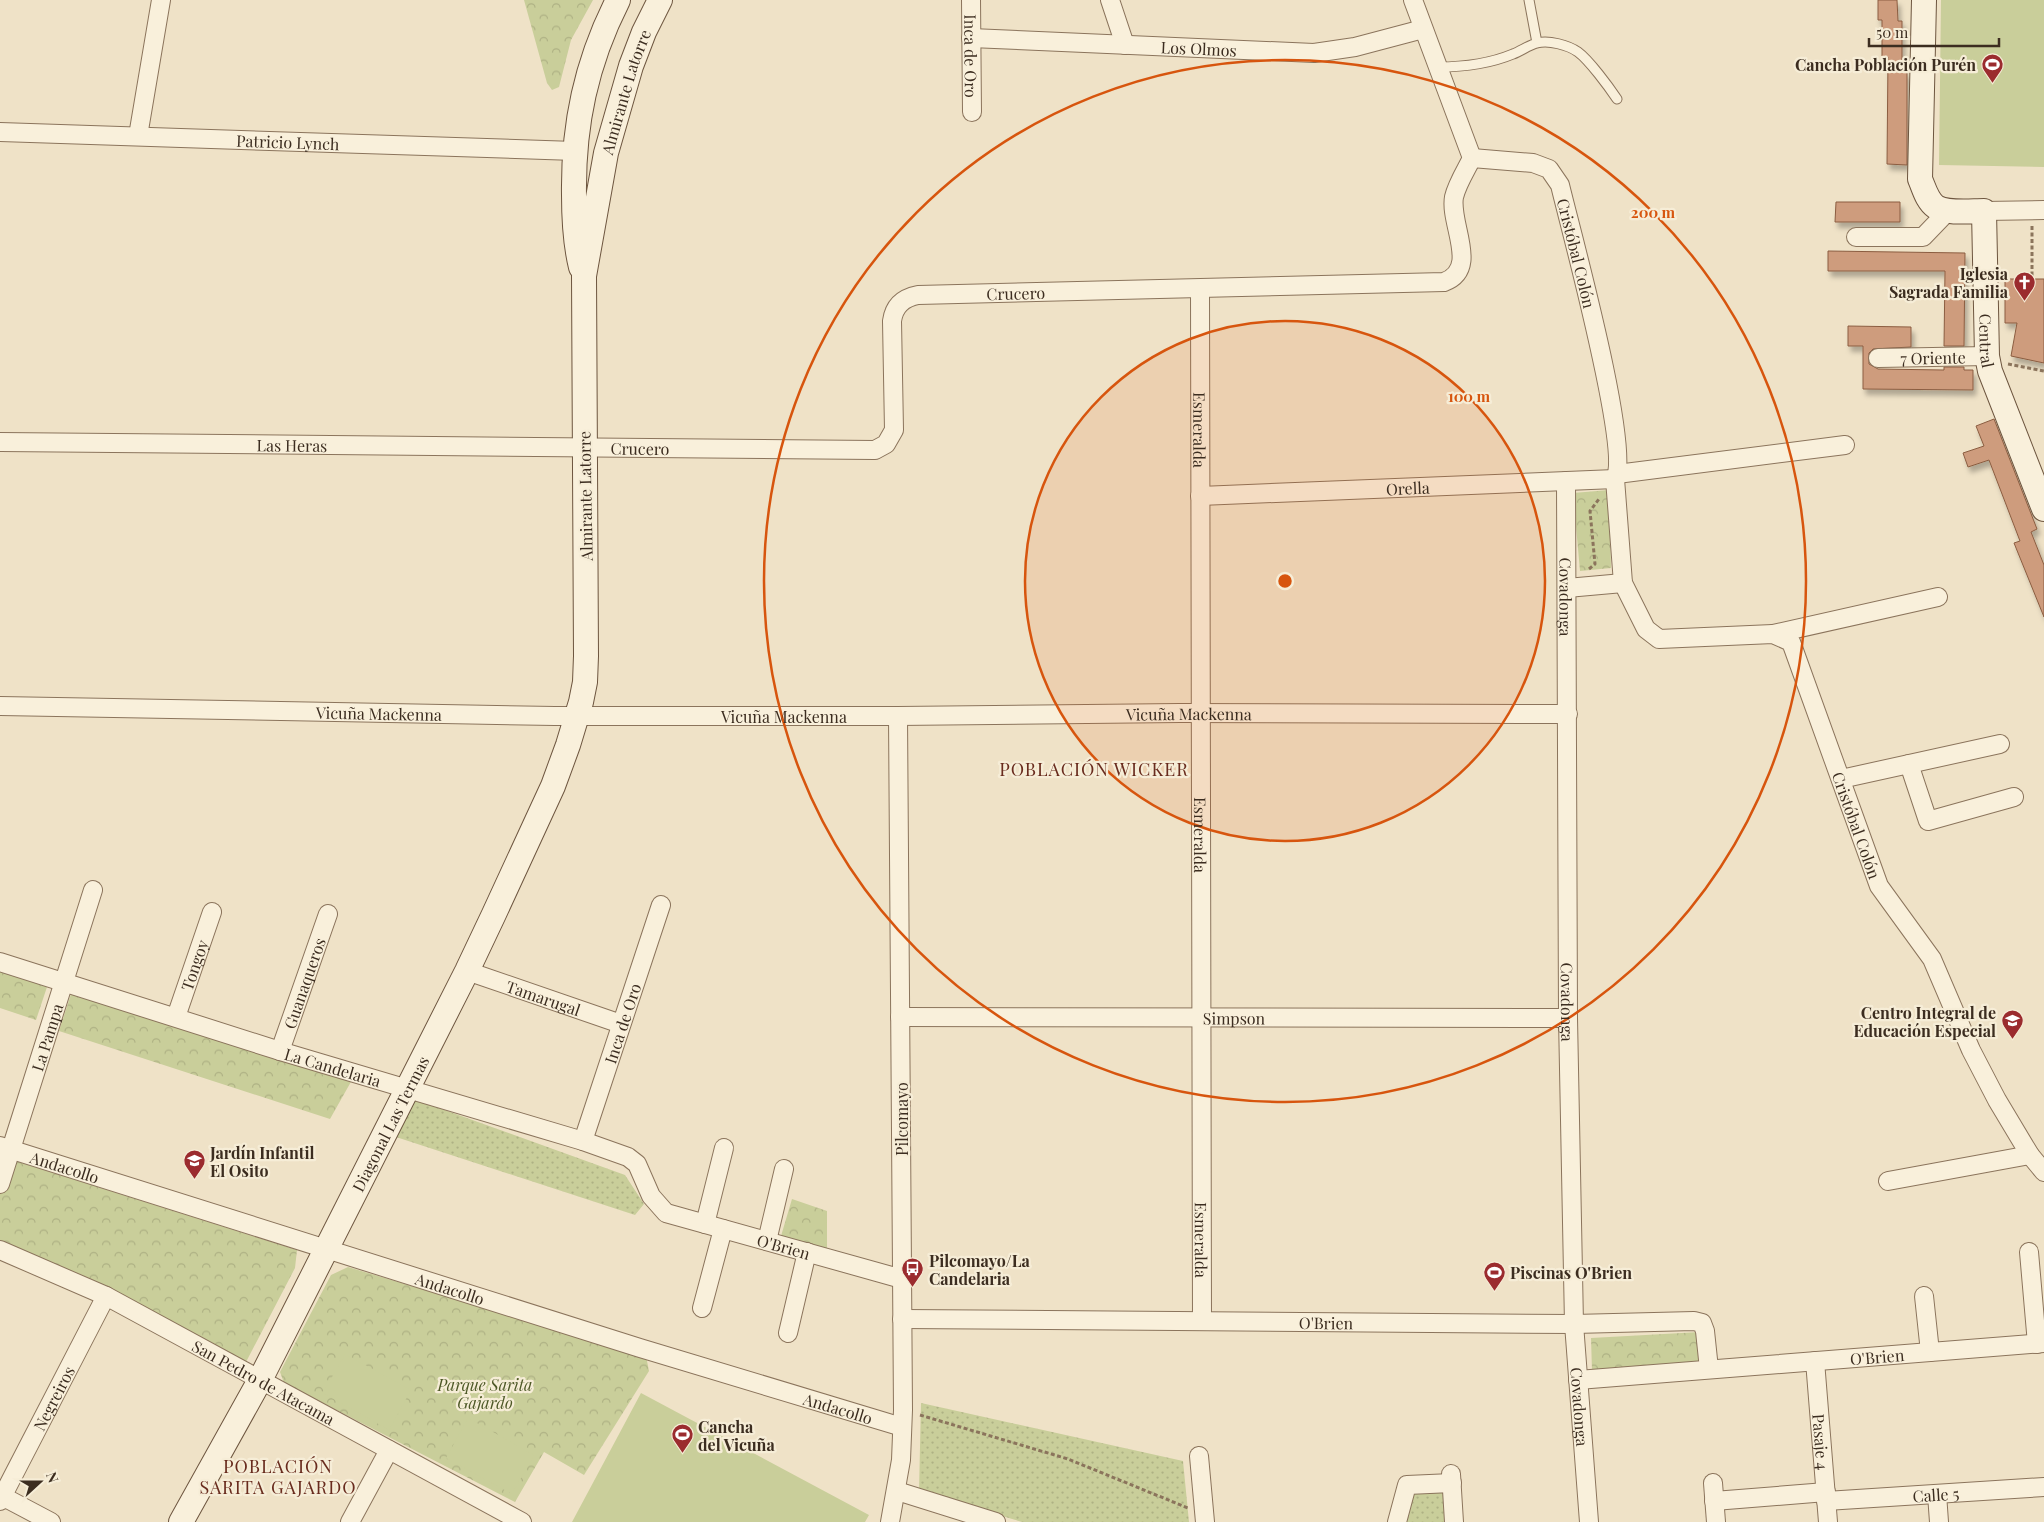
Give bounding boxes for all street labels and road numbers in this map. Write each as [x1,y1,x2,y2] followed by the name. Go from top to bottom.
[961,14,982,98] street label: Inca de Oro
[595,26,655,158] street label: Almirante Latorre
[1160,36,1237,60] street label: Los Olmos
[236,129,340,154] street label: Patricio Lynch
[1553,196,1601,310] street label: Cristóbal Colón
[986,281,1046,304] street label: Crucero
[1976,313,2000,370] street label: Central
[1900,346,1966,368] street label: 7 Oriente
[1190,392,1211,468] street label: Esmeralda
[573,431,597,562] street label: Almirante Latorre
[257,434,327,455] street label: Las Heras
[610,437,670,459] street label: Crucero
[1385,476,1430,499] street label: Orella
[1556,557,1577,637] street label: Covadonga
[315,701,442,724] street label: Vicuña Mackenna
[1125,702,1252,724] street label: Vicuña Mackenna
[720,706,847,727] street label: Vicuña Mackenna
[1828,769,1886,882] street label: Cristóbal Colón
[1190,797,1212,873] street label: Esmeralda
[278,935,329,1031] street label: Guanaqueros
[175,937,212,993] street label: Tongoy
[1557,962,1579,1042] street label: Covadonga
[504,975,584,1020] street label: Tamarugal
[599,980,645,1066] street label: Inca de Oro
[26,1001,67,1074] street label: La Pampa
[1203,1007,1266,1028] street label: Simpson
[282,1042,384,1091] street label: La Candelaria
[347,1052,433,1195] street label: Diagonal Las Termas
[891,1082,912,1156] street label: Pilcomayo
[27,1145,102,1187] street label: Andacollo
[1191,1202,1212,1278] street label: Esmeralda
[755,1229,813,1263] street label: O'Brien
[412,1267,487,1309] street label: Andacollo
[1299,1311,1354,1333] street label: O'Brien
[189,1335,339,1429] street label: San Pedro de Atacama
[1849,1344,1905,1369] street label: O'Brien
[28,1362,79,1434] street label: Negreiros
[1567,1366,1594,1447] street label: Covadonga
[800,1387,875,1428] street label: Andacollo
[1809,1413,1834,1471] street label: Pasaje 4
[1912,1482,1960,1506] street label: Calle 5

